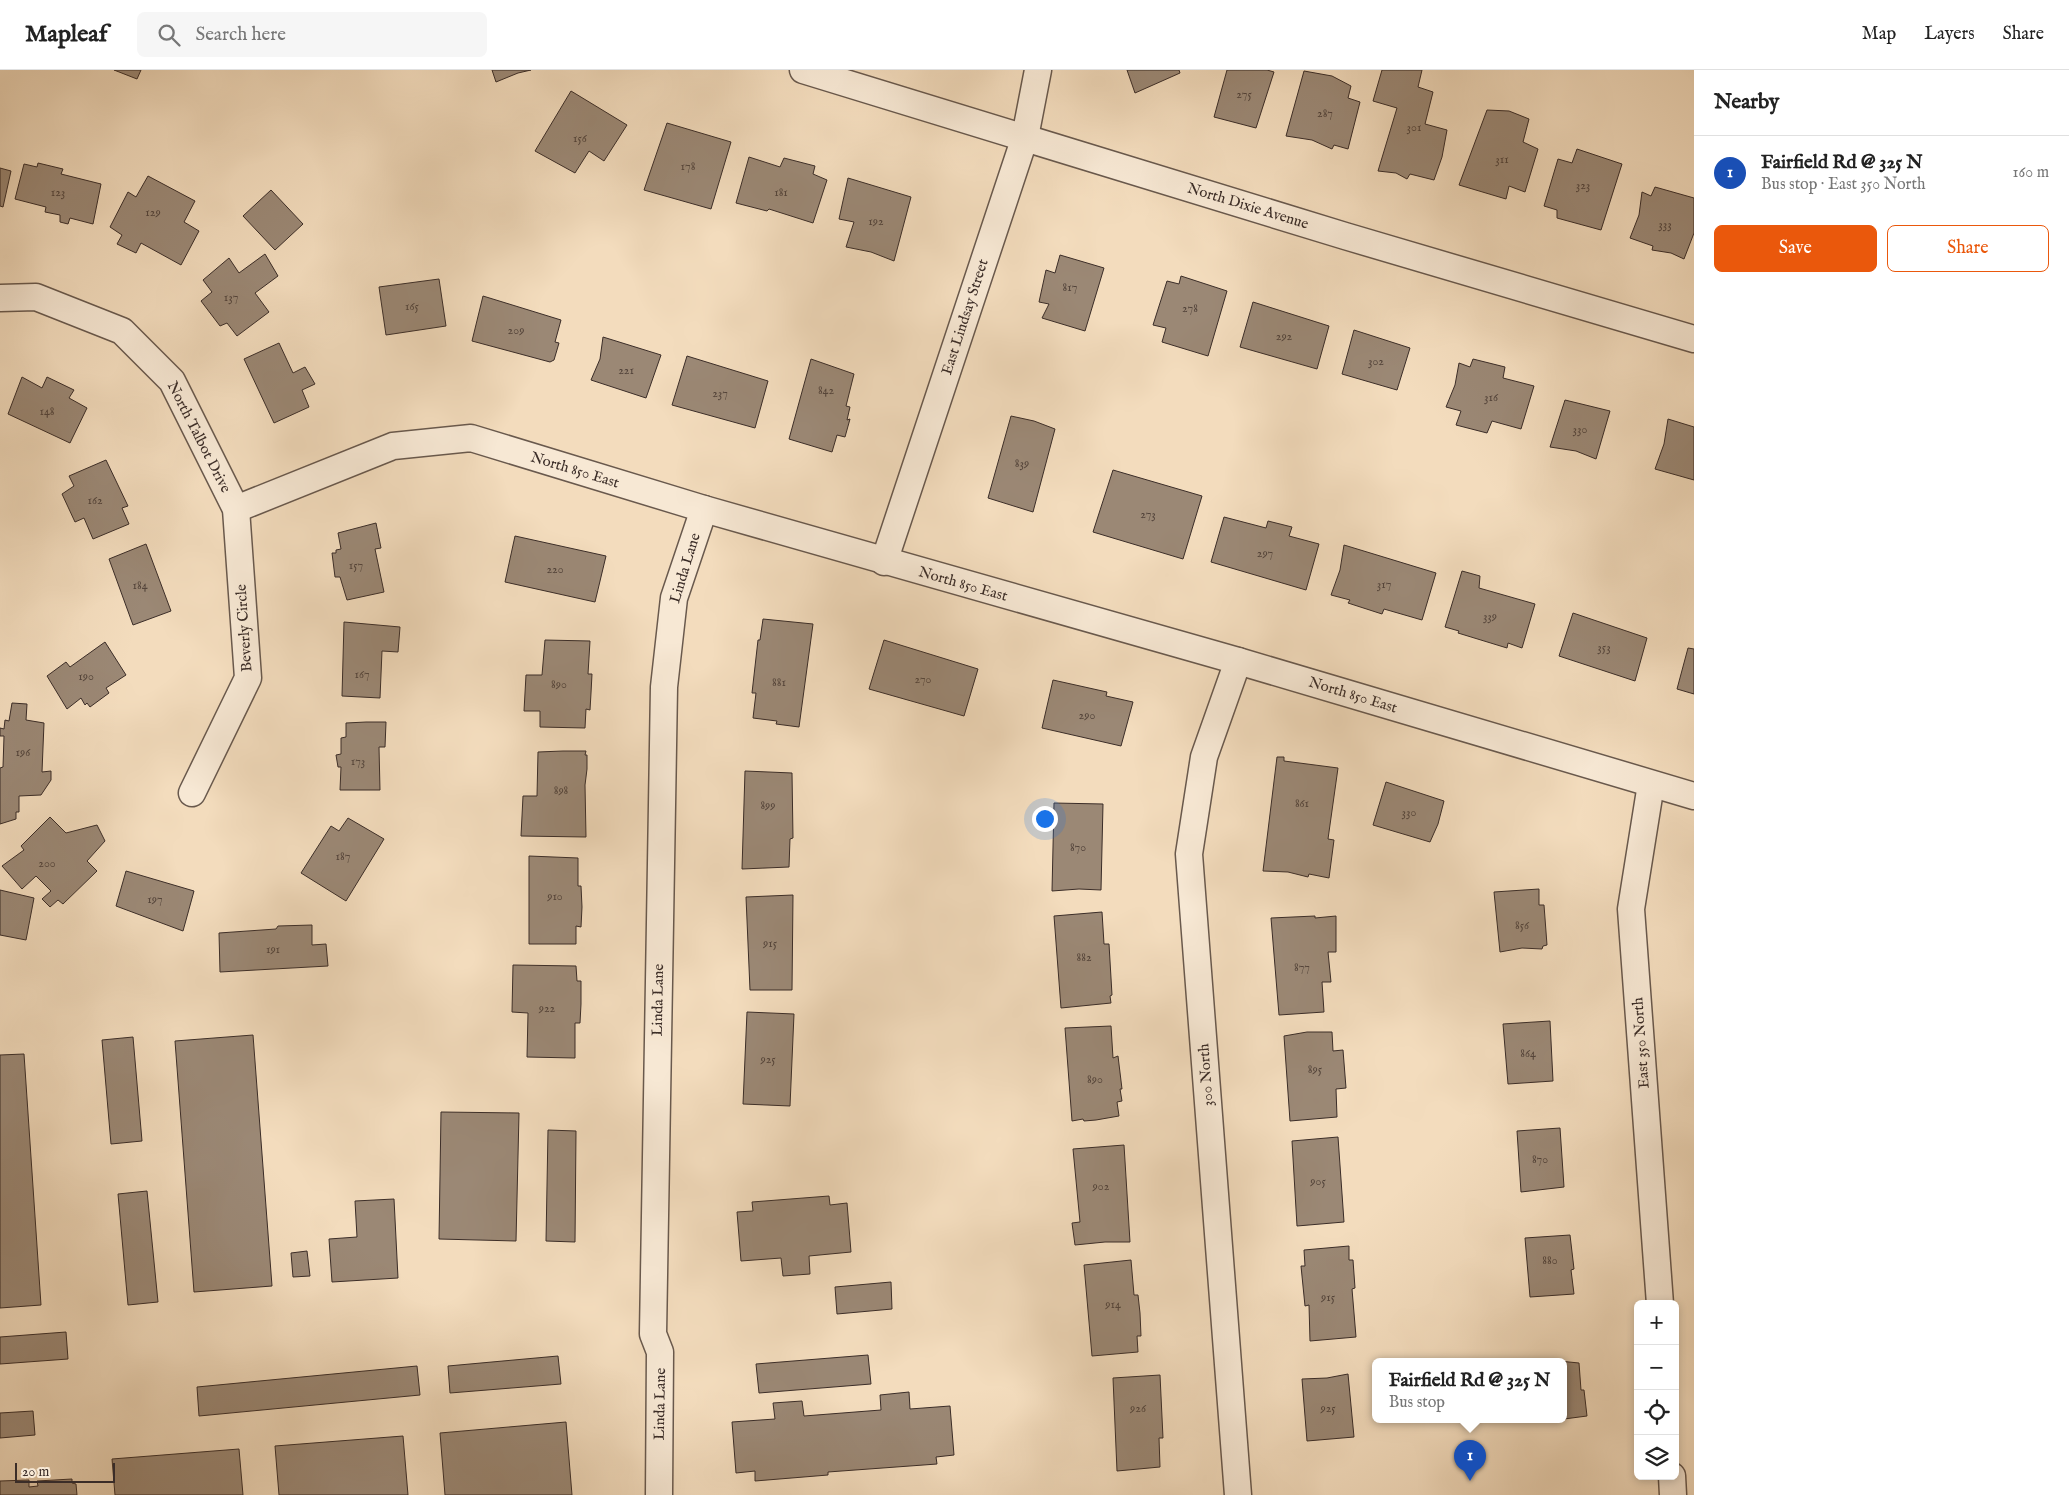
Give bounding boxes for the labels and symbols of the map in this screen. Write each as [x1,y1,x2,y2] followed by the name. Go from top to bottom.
[1236,87,1252,102] house number: 275
[1317,106,1333,121] house number: 287
[1407,120,1421,135] house number: 301
[573,131,588,146] house number: 156
[1495,152,1509,167] house number: 311
[681,159,696,174] house number: 178
[1576,178,1590,193] house number: 323
[1185,179,1311,234] street label: North Dixie Avenue
[51,185,65,200] house number: 123
[774,185,788,200] house number: 181
[145,205,161,220] house number: 129
[868,214,884,229] house number: 192
[1658,217,1672,232] house number: 333
[937,257,993,377] street label: East Lindsay Street
[1063,280,1077,295] house number: 817
[224,290,238,305] house number: 137
[405,299,420,314] house number: 165
[1182,301,1198,316] house number: 278
[508,323,524,338] house number: 209
[1276,329,1293,344] house number: 292
[1368,354,1384,369] house number: 302
[618,363,634,378] house number: 221
[163,378,235,496] street label: North Talbot Drive
[818,383,834,398] house number: 842
[712,386,728,401] house number: 237
[1484,390,1499,405] house number: 316
[39,404,55,419] house number: 148
[1573,422,1588,437] house number: 330
[528,448,622,492] street label: North 850 East
[1015,456,1029,471] house number: 839
[87,493,103,508] house number: 162
[1140,507,1156,522] house number: 273
[665,530,705,605] street label: Linda Lane
[1257,546,1273,561] house number: 297
[349,558,363,573] house number: 157
[546,562,564,577] house number: 220
[916,562,1010,606] street label: North 850 East
[1377,577,1391,592] house number: 317
[132,578,148,593] house number: 184
[231,583,257,673] street label: Beverly Circle
[1483,609,1497,624] house number: 339
[1597,640,1611,655] house number: 353
[354,667,370,682] house number: 167
[78,669,94,684] house number: 190
[914,672,932,687] house number: 270
[1306,673,1400,717] street label: North 850 East
[772,675,786,690] house number: 881
[551,677,567,692] house number: 890
[1079,708,1095,723] house number: 290
[16,745,31,760] house number: 196
[351,754,365,769] house number: 173
[554,783,569,798] house number: 898
[1295,796,1309,811] house number: 861
[760,798,776,813] house number: 899
[1402,805,1417,820] house number: 330
[1032,806,1058,832] your location
[1070,840,1086,855] house number: 870
[336,849,350,864] house number: 187
[38,856,56,871] house number: 200
[546,889,563,904] house number: 910
[147,892,163,907] house number: 197
[1515,918,1530,933] house number: 856
[762,936,778,951] house number: 915
[266,942,280,957] house number: 191
[1076,950,1092,965] house number: 882
[1294,960,1310,975] house number: 877
[648,964,668,1036] street label: Linda Lane
[1628,997,1654,1089] street label: East 350 North
[538,1001,556,1016] house number: 922
[1194,1043,1218,1107] street label: 300 North
[1520,1046,1536,1061] house number: 864
[759,1052,776,1067] house number: 925
[1308,1062,1323,1077] house number: 895
[1087,1072,1103,1087] house number: 890
[1532,1152,1548,1167] house number: 870
[1309,1174,1326,1189] house number: 905
[1092,1179,1110,1194] house number: 902
[1542,1253,1558,1268] house number: 880
[1320,1290,1336,1305] house number: 915
[1104,1297,1121,1312] house number: 914
[650,1368,670,1440] street label: Linda Lane
[1129,1401,1147,1416] house number: 926
[1319,1401,1336,1416] house number: 925
[1454,1440,1486,1481] pin: 1
[15,1460,115,1483] scale bar

